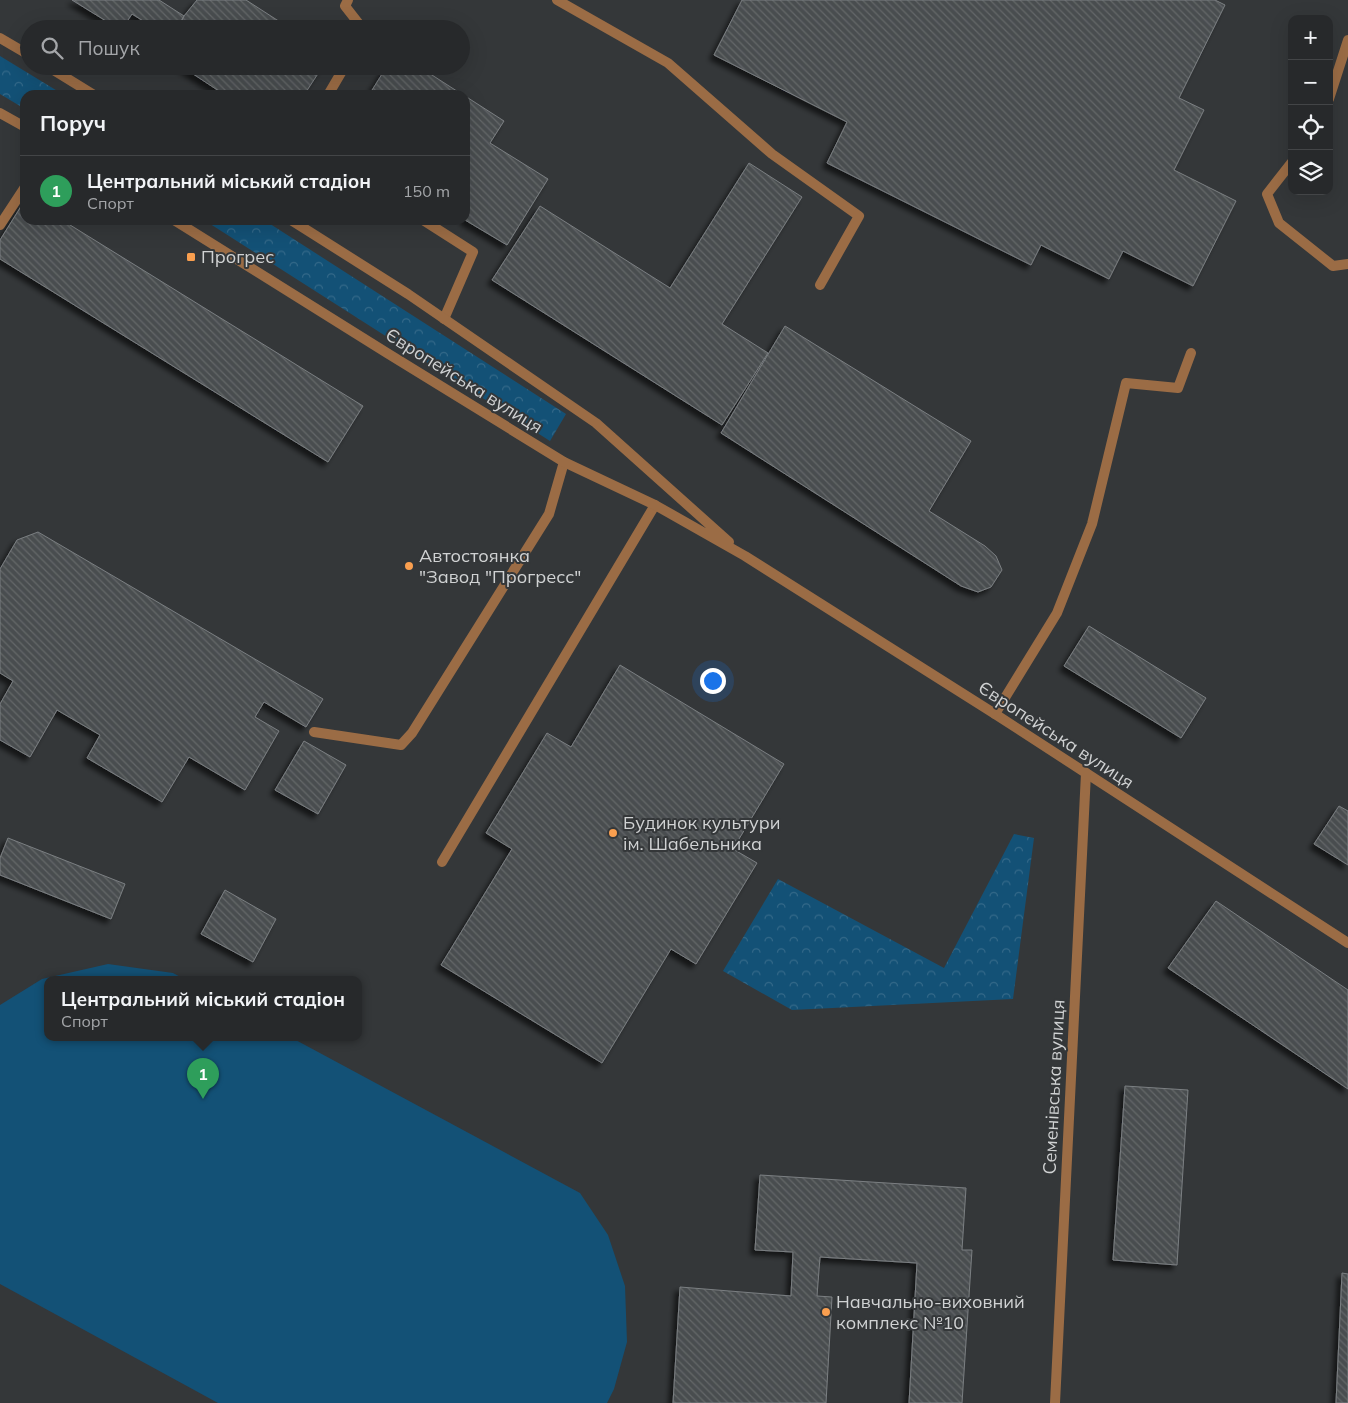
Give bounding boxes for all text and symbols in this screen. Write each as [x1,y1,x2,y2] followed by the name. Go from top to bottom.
[1288,15,1333,195] map controls
[1288,15,1333,60] button: +
[20,20,470,75] search box
[38,34,66,62] icon: search
[78,36,140,60] text: Пошук
[1288,60,1333,105] button: −
[1288,105,1333,150] button: locate
[40,110,106,136] text: Поруч
[1288,150,1333,195] button: layers
[87,169,371,193] text: Центральний міський стадіон
[51,181,61,201] text: 1
[403,181,450,201] text: 150 m
[87,193,134,213] text: Спорт
[201,245,274,268] place label: Прогрес
[185,251,197,263] marker: Прогрес
[381,323,547,438] street label: Європейська вулиця
[419,544,581,588] place label: Автостоянка "Завод "Прогресс"
[403,560,415,572] marker: Автостоянка "Завод "Прогресс"
[700,668,726,694] your location
[974,676,1138,794] street label: Європейська вулиця
[623,811,780,855] place label: Будинок культури ім. Шабельника
[607,827,619,839] marker: Будинок культури ім. Шабельника
[44,976,362,1041] popup
[61,987,345,1011] text: Центральний міський стадіон
[1037,999,1070,1175] street label: Семенівська вулиця
[61,1011,108,1031] text: Спорт
[187,1058,219,1099] pin: 1
[836,1290,1025,1334] place label: Навчально-виховний комплекс №10
[820,1306,832,1318] marker: Навчально-виховний комплекс №10

